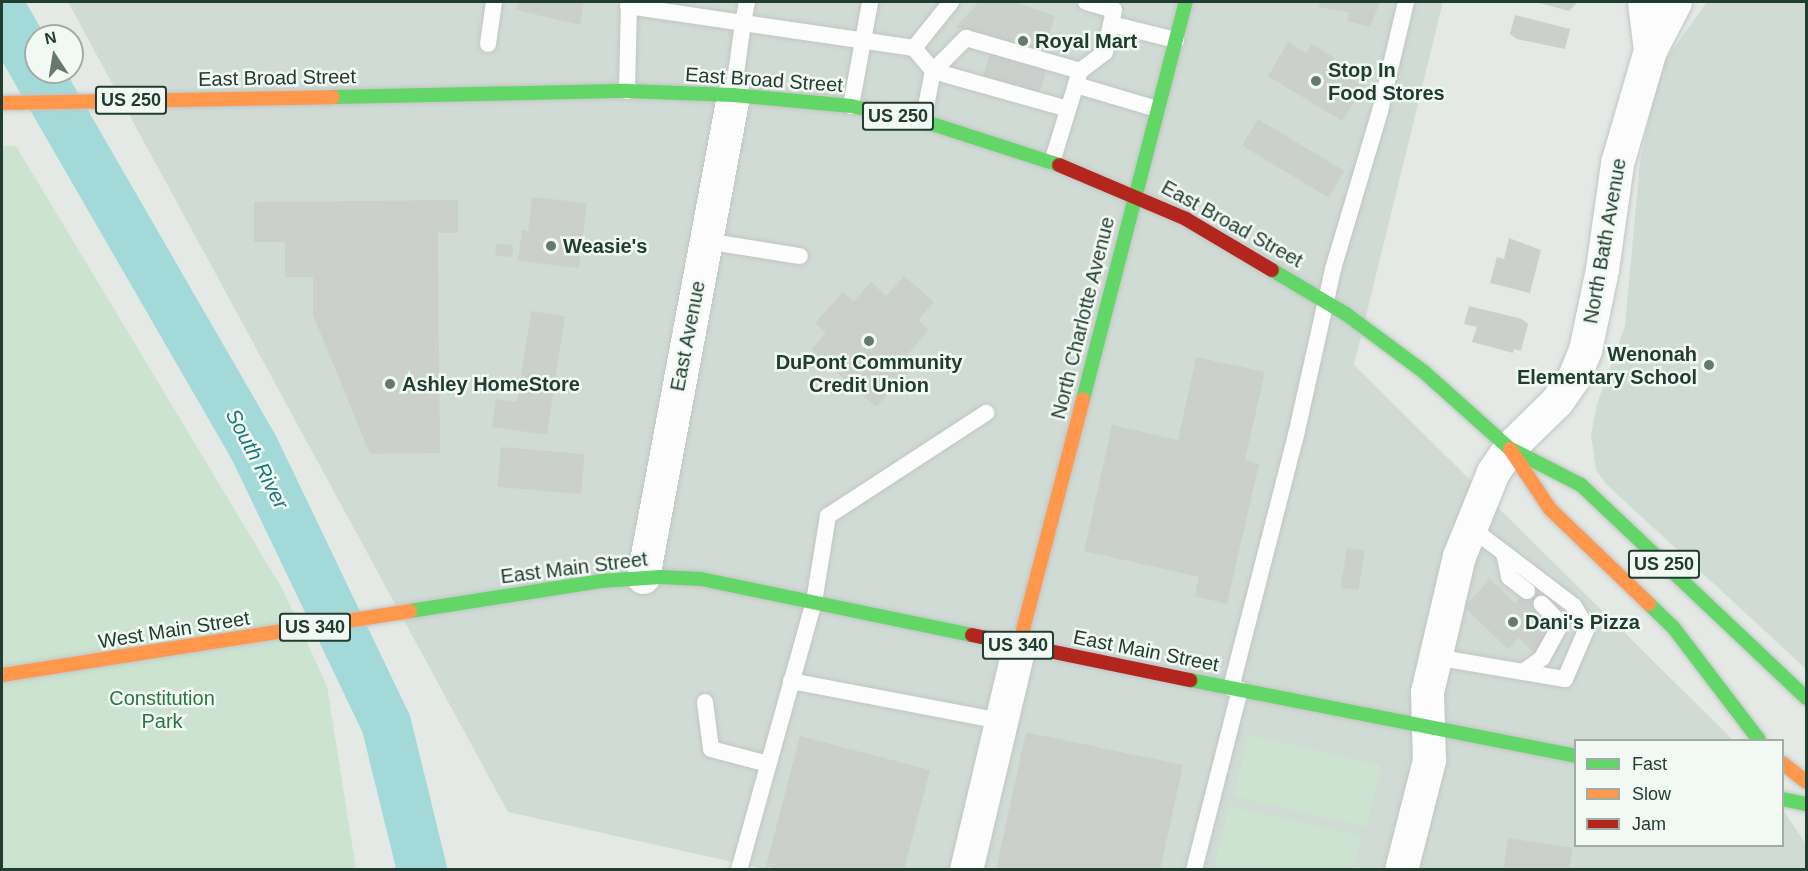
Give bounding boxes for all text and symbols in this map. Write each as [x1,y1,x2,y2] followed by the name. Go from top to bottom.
[24,24,84,84] north arrow
[43,28,58,47] text: N
[1035,29,1137,53] place label: Royal Mart
[1016,34,1030,48] marker: Royal Mart
[1328,58,1445,105] place label: Stop In Food Stores
[684,63,844,97] street label: East Broad Street
[198,65,356,91] street label: East Broad Street
[1309,74,1323,88] marker: Stop In Food Stores
[94,85,168,115] road number: US 250
[860,101,936,131] road number: US 250
[1579,156,1631,326] street label: North Bath Avenue
[1157,175,1307,273] street label: East Broad Street
[1046,214,1120,422] street label: North Charlotte Avenue
[563,234,647,258] place label: Weasie's
[544,239,558,253] marker: Weasie's
[665,278,711,394] street label: East Avenue
[862,334,876,348] marker: DuPont Community Credit Union
[1517,342,1697,389] place label: Wenonah Elementary School
[776,350,962,397] place label: DuPont Community Credit Union
[1702,358,1716,372] marker: Wenonah Elementary School
[402,372,580,396] place label: Ashley HomeStore
[383,377,397,391] marker: Ashley HomeStore
[220,405,294,513] water label: South River
[499,547,649,589] street label: East Main Street
[1626,549,1702,579] road number: US 250
[97,606,251,654] street label: West Main Street
[1525,610,1640,634] place label: Dani's Pizza
[278,612,352,642] road number: US 340
[1506,615,1520,629] marker: Dani's Pizza
[1071,625,1221,677] street label: East Main Street
[980,630,1056,660] road number: US 340
[109,686,215,733] park label: Constitution Park
[1574,739,1784,847] legend
[1632,754,1667,774] text: Fast
[1632,784,1671,804] text: Slow
[1632,814,1666,834] text: Jam

